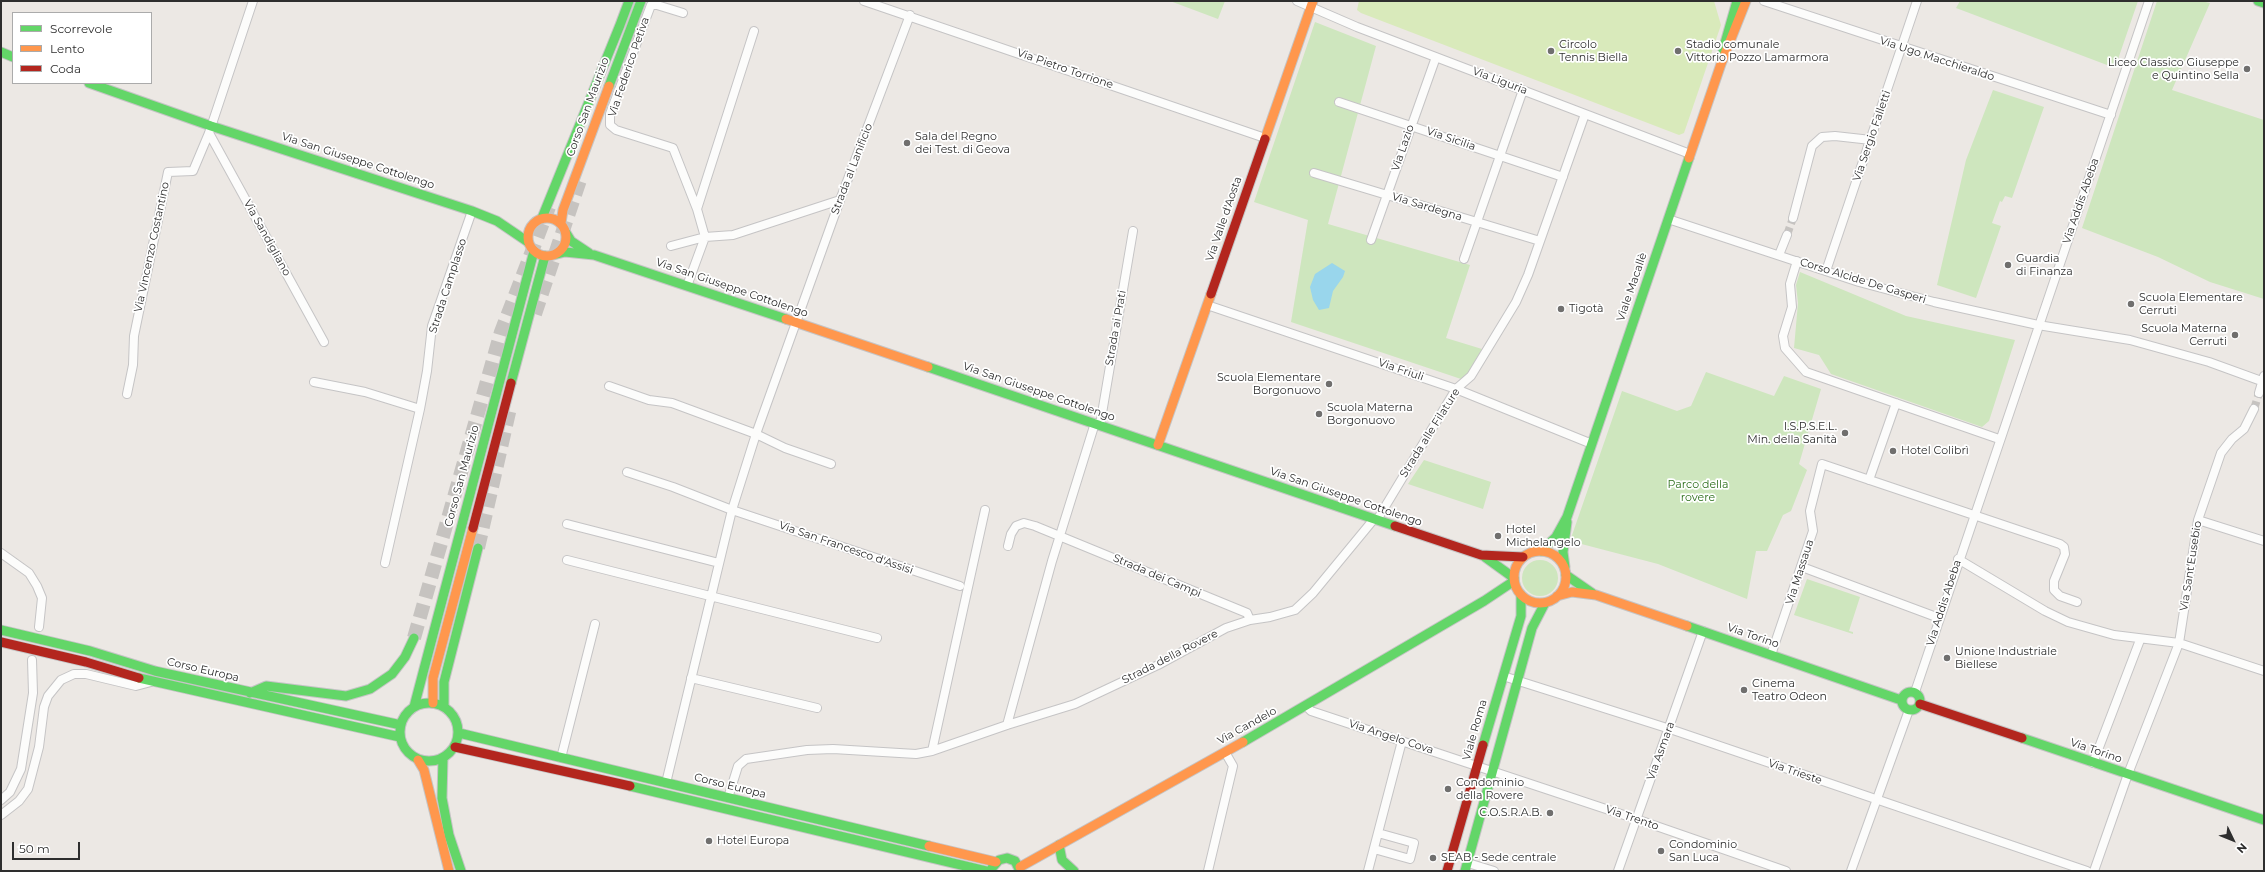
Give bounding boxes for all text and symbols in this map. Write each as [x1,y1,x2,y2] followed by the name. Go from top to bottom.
[12,12,152,84] legend
[606,15,652,119] street label: Via Federico Petiva
[50,21,112,36] text: Scorrevole
[1878,34,1996,84] street label: Via Ugo Macchieraldo
[1559,38,1628,64] place label: Circolo Tennis Biella
[1686,38,1829,64] place label: Stadio comunale Vittorio Pozzo Lamarmora
[50,41,85,56] text: Lento
[1015,46,1115,92] street label: Via Pietro Torrione
[1546,46,1556,56] marker: Circolo Tennis Biella
[1673,46,1683,56] marker: Stadio comunale Vittorio Pozzo Lamarmora
[564,56,612,158] street label: Corso San Maurizio
[2108,56,2239,82] place label: Liceo Classico Giuseppe e Quintino Sella
[50,61,81,76] text: Coda
[1471,64,1529,98] street label: Via Liguria
[2242,64,2252,74] marker: Liceo Classico Giuseppe e Quintino Sella
[1850,89,1894,183] street label: Via Sergio Falletti
[828,121,876,217] street label: Strada al Lanificio
[1389,123,1417,173] street label: Via Lazio
[1425,124,1477,154] street label: Via Sicilia
[280,130,436,192] street label: Via San Giuseppe Cottolengo
[915,130,1010,156] place label: Sala del Regno dei Test. di Geova
[902,138,912,148] marker: Sala del Regno dei Test. di Geova
[2060,156,2102,246] street label: Via Addis Abeba
[1203,175,1245,263] street label: Via Valle d'Aosta
[132,181,172,313] street label: Via Vincenzo Costantino
[1390,190,1464,224] street label: Via Sardegna
[241,198,293,278] street label: Via Sandigliano
[426,237,470,335] street label: Strada Camplasso
[1614,251,1650,323] street label: Viale Macallè
[2016,252,2073,278] place label: Guardia di Finanza
[654,256,810,320] street label: Via San Giuseppe Cottolengo
[1798,256,1928,306] street label: Corso Alcide De Gasperi
[2003,260,2013,270] marker: Guardia di Finanza
[1103,289,1129,367] street label: Strada ai Prati
[2139,291,2243,317] place label: Scuola Elementare Cerruti
[2126,299,2136,309] marker: Scuola Elementare Cerruti
[1569,302,1603,316] place label: Tigotà
[1556,304,1566,314] marker: Tigotà
[2141,322,2227,348] place label: Scuola Materna Cerruti
[2230,330,2240,340] marker: Scuola Materna Cerruti
[1377,356,1425,384] street label: Via Friuli
[961,360,1117,424] street label: Via San Giuseppe Cottolengo
[1217,371,1321,397] place label: Scuola Elementare Borgonuovo
[1324,379,1334,389] marker: Scuola Elementare Borgonuovo
[1397,386,1463,480] street label: Strada alle Filature
[1327,401,1413,427] place label: Scuola Materna Borgonuovo
[1314,409,1324,419] marker: Scuola Materna Borgonuovo
[1747,420,1837,446] place label: I.S.P.S.E.L. Min. della Sanità
[442,424,482,528] street label: Corso San Maurizio
[1840,428,1850,438] marker: I.S.P.S.E.L. Min. della Sanità
[1901,444,1969,458] place label: Hotel Colibrì
[1888,446,1898,456] marker: Hotel Colibrì
[1268,465,1424,529] street label: Via San Giuseppe Cottolengo
[1668,478,1728,504] park label: Parco della rovere
[777,519,915,577] street label: Via San Francesco d'Assisi
[2177,520,2205,612] street label: Via Sant'Eusebio
[1506,523,1581,549] place label: Hotel Michelangelo
[1493,531,1503,541] marker: Hotel Michelangelo
[1783,538,1817,606] street label: Via Massaua
[1111,551,1203,601] street label: Strada dei Campi
[1924,558,1964,648] street label: Via Addis Abeba
[1725,621,1781,651] street label: Via Torino
[1120,627,1220,687] street label: Strada della Rovere
[1955,645,2057,671] place label: Unione Industriale Biellese
[1942,653,1952,663] marker: Unione Industriale Biellese
[166,655,240,685] street label: Corso Europa
[1752,677,1827,703] place label: Cinema Teatro Odeon
[1739,685,1749,695] marker: Cinema Teatro Odeon
[1460,698,1490,762] street label: Viale Roma
[1215,704,1279,748] street label: Via Candelo
[1347,717,1435,757] street label: Via Angelo Cova
[1644,720,1678,782] street label: Via Asmara
[2068,736,2124,766] street label: Via Torino
[1766,757,1824,787] street label: Via Trieste
[693,771,767,801] street label: Corso Europa
[1456,776,1524,802] place label: Condominio della Rovere
[1443,784,1453,794] marker: Condominio della Rovere
[1604,803,1660,833] street label: Via Trento
[1479,806,1542,820] place label: C.O.S.R.A.B.
[1545,808,1555,818] marker: C.O.S.R.A.B.
[2213,820,2253,860] north arrow
[14,834,82,860] scale bar
[717,834,789,848] place label: Hotel Europa
[704,836,714,846] marker: Hotel Europa
[1669,838,1737,864] place label: Condominio San Luca
[2234,840,2250,856] text: N
[19,841,50,856] text: 50 m
[1656,846,1666,856] marker: Condominio San Luca
[1441,851,1556,865] place label: SEAB - Sede centrale
[1428,853,1438,863] marker: SEAB - Sede centrale

